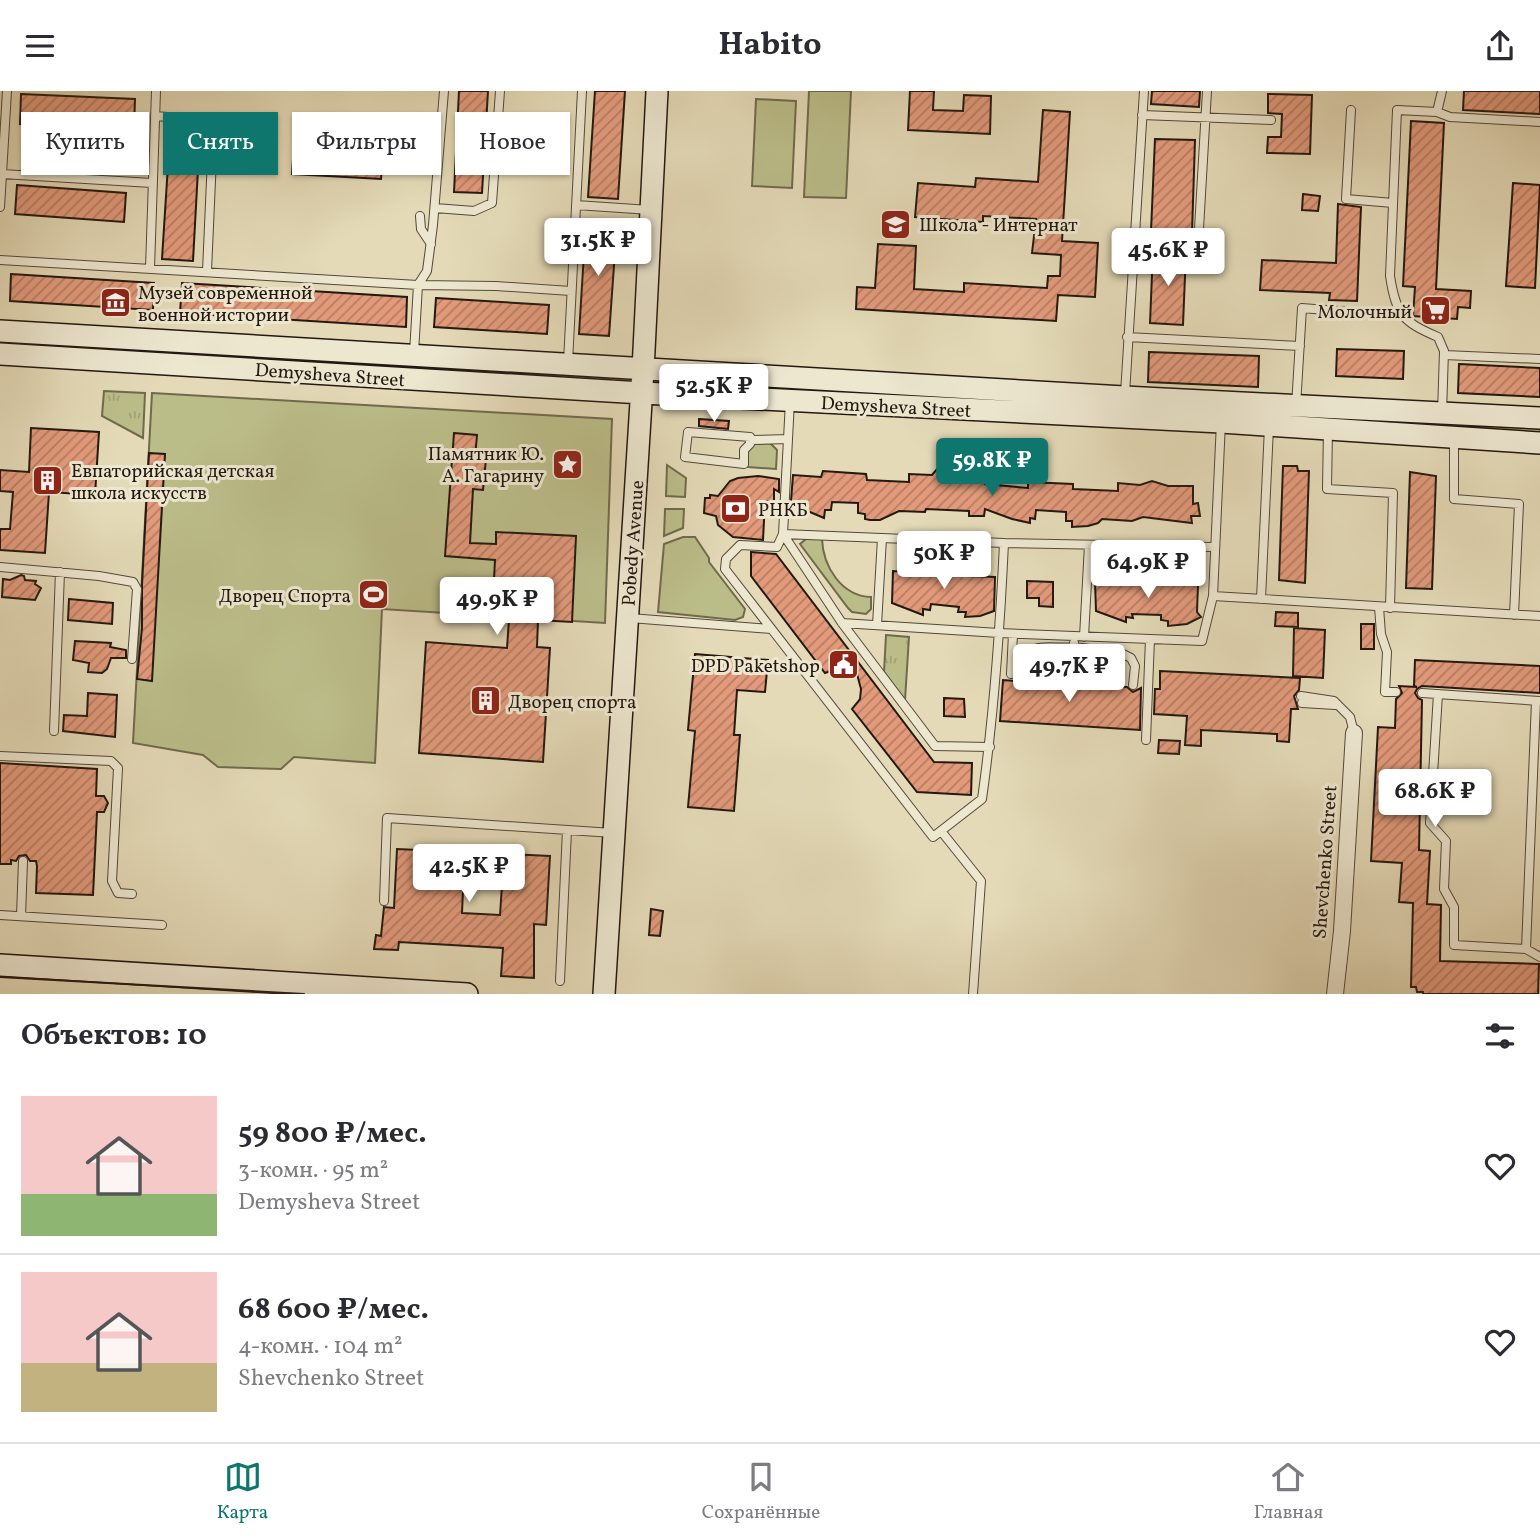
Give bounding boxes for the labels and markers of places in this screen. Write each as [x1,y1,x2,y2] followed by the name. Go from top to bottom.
[879,207,913,241] school or university icon: Школа - Интернат
[919,213,1078,239] place label: Школа - Интернат
[533,219,663,278] pin: 31.5K ₽
[1103,229,1233,288] pin: 45.6K ₽
[138,281,313,329] place label: Музей современной военной истории
[98,286,132,320] museum icon: Музей современной военной истории
[1418,294,1452,328] supermarket icon: Молочный
[1317,300,1412,326] place label: Молочный
[649,365,779,424] pin: 52.5K ₽
[927,439,1057,498] pin: 59.8K ₽
[428,442,544,490] place label: Памятник Ю. А. Гагарину
[550,447,584,481] place icon: Памятник Ю. А. Гагарину
[71,459,274,507] place label: Евпаторийская детская школа искусств
[31,464,65,498] building icon: Евпаторийская детская школа искусств
[718,492,752,526] bank icon: РНКБ
[758,498,808,524] place label: РНКБ
[895,531,993,591] pin: 50K ₽
[1083,540,1213,600] pin: 64.9K ₽
[432,577,562,637] pin: 49.9K ₽
[357,578,391,612] sports icon: Дворец Спорта
[219,584,351,610] place label: Дворец Спорта
[1004,645,1134,704] pin: 49.7K ₽
[826,648,860,682] public building icon: DPD Paketshop
[691,654,820,680] place label: DPD Paketshop
[468,684,502,718] building icon: Дворец спорта
[508,690,636,716] place label: Дворец спорта
[1370,769,1500,829] pin: 68.6K ₽
[404,845,534,904] pin: 42.5K ₽

